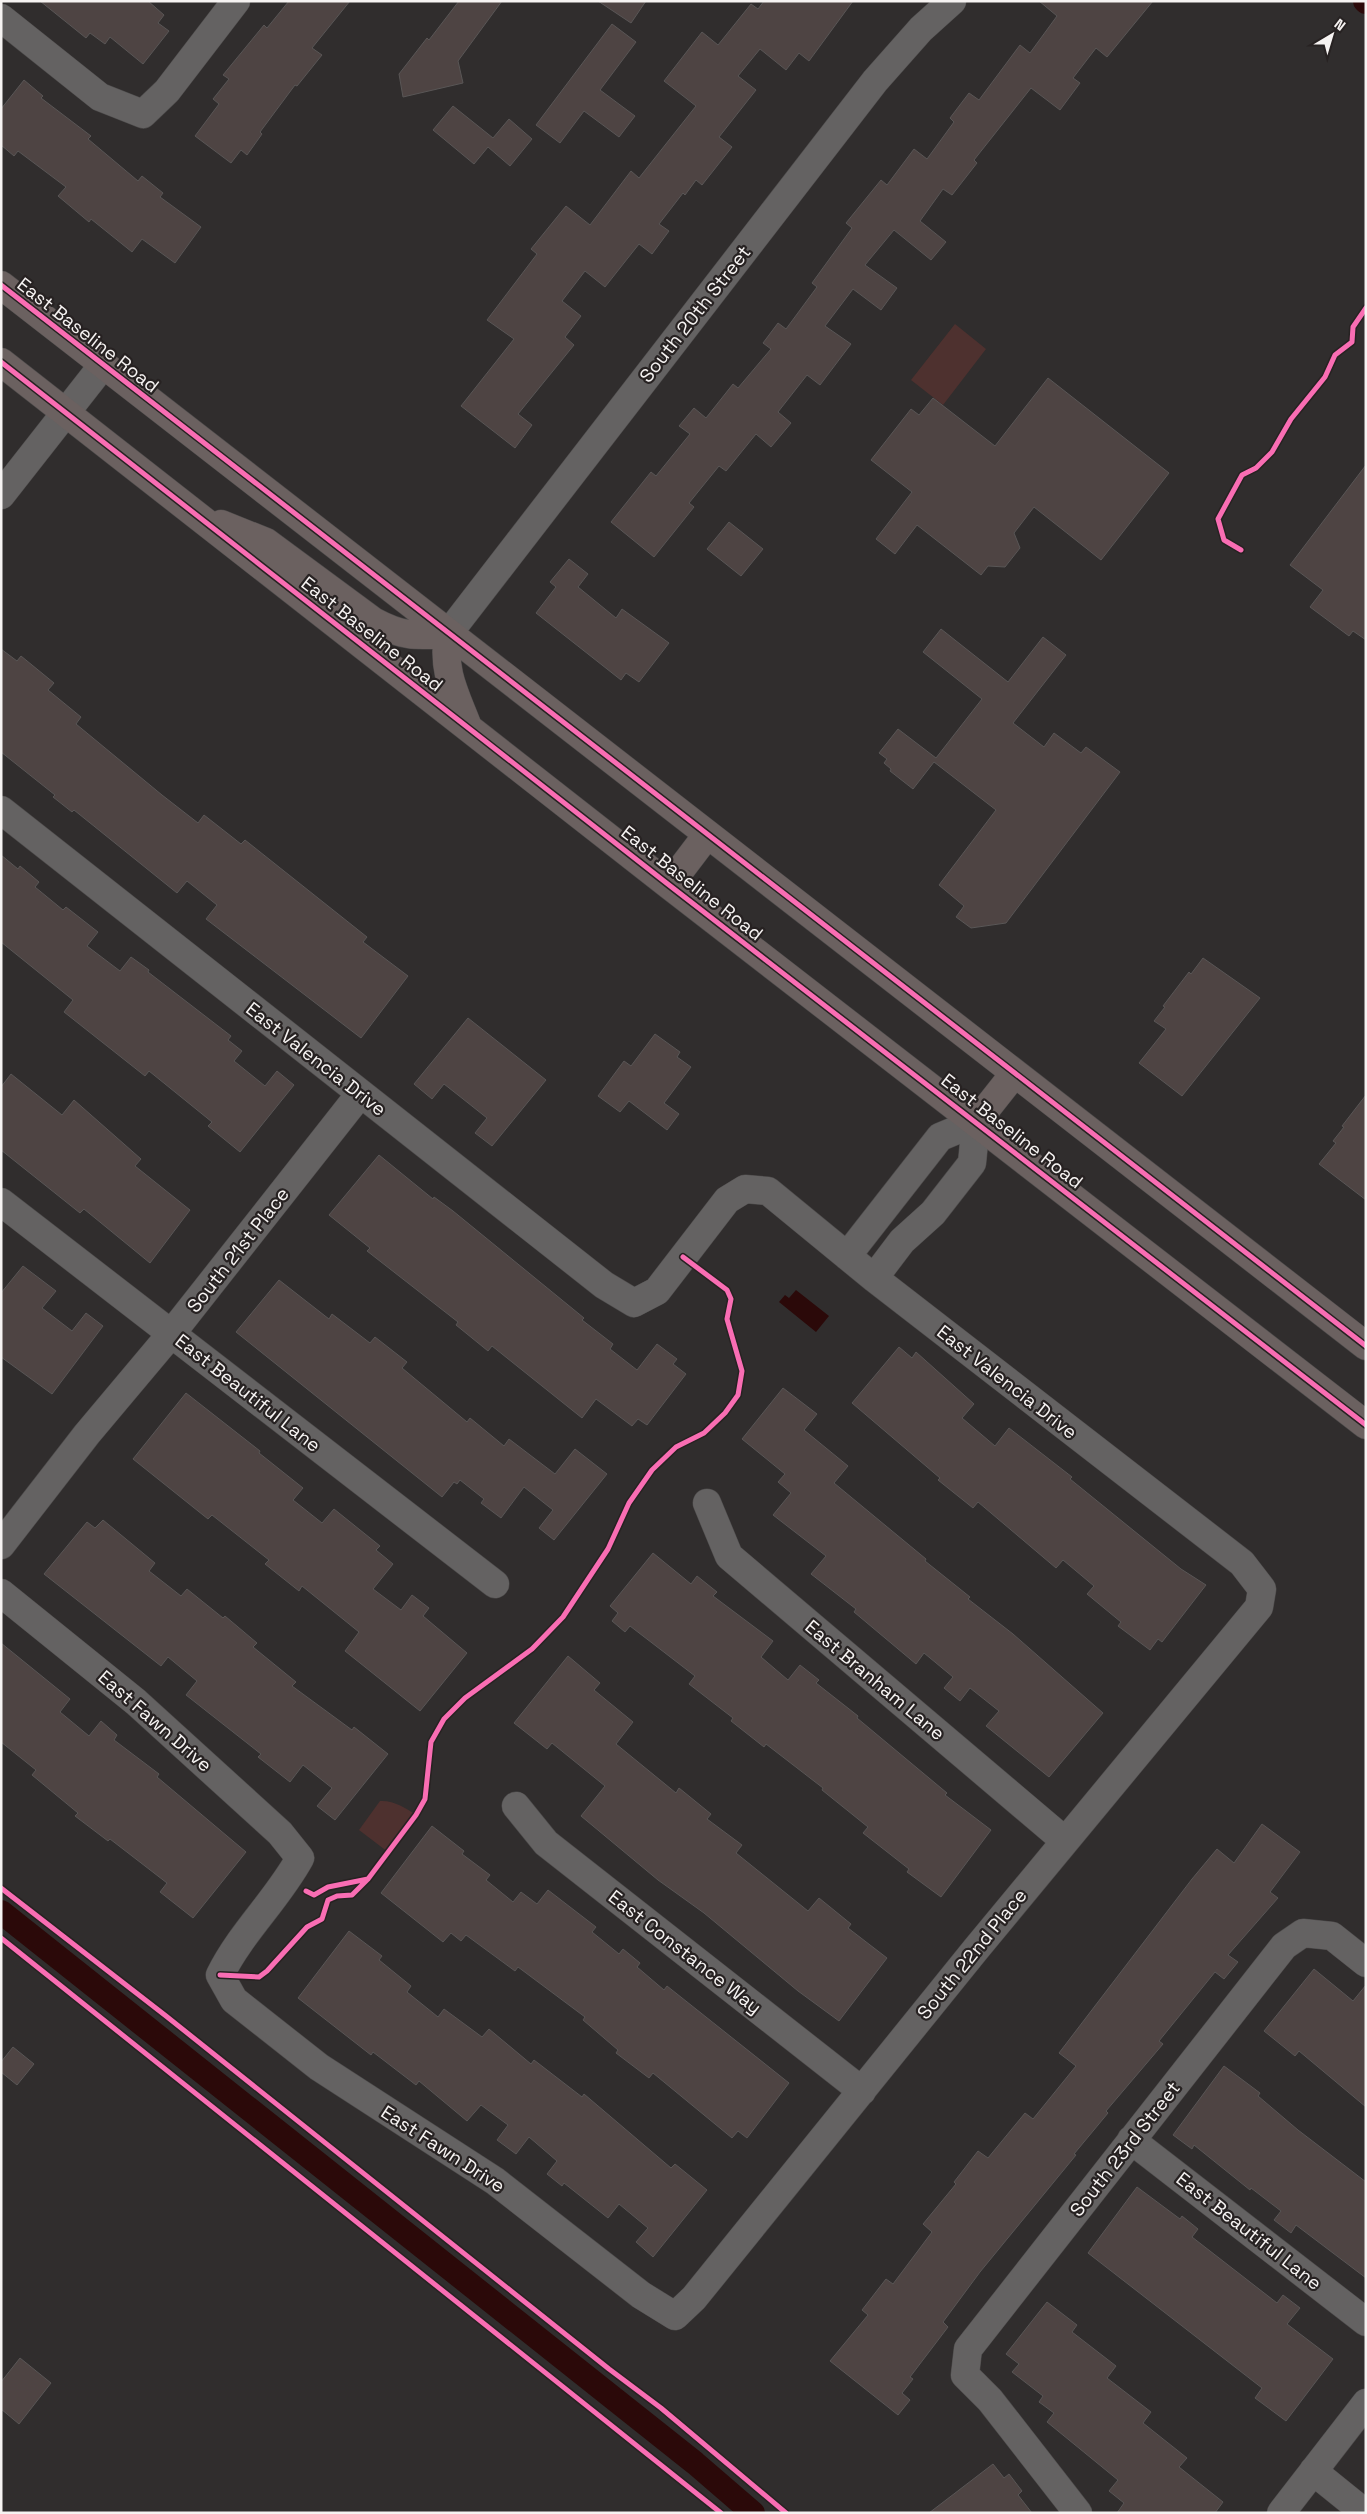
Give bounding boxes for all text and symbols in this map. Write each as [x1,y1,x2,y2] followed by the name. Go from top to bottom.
[1307,10,1357,60] north arrow
[1331,15,1349,35] text: N
[634,240,756,388] street label: South 20th Street
[12,272,164,398] street label: East Baseline Road
[296,571,448,697] street label: East Baseline Road
[616,820,768,946] street label: East Baseline Road
[241,996,391,1122] street label: East Valencia Drive
[936,1068,1088,1194] street label: East Baseline Road
[181,1182,295,1318] street label: South 21st Place
[932,1319,1082,1445] street label: East Valencia Drive
[170,1328,326,1458] street label: East Beautiful Lane
[800,1614,950,1746] street label: East Branham Lane
[93,1665,217,1777] street label: East Fawn Drive
[912,1883,1032,2025] street label: South 22nd Place
[603,1884,767,2020] street label: East Constance Way
[1064,2076,1186,2222] street label: South 23rd Street
[376,2100,510,2198] street label: East Fawn Drive
[1171,2166,1327,2296] street label: East Beautiful Lane

